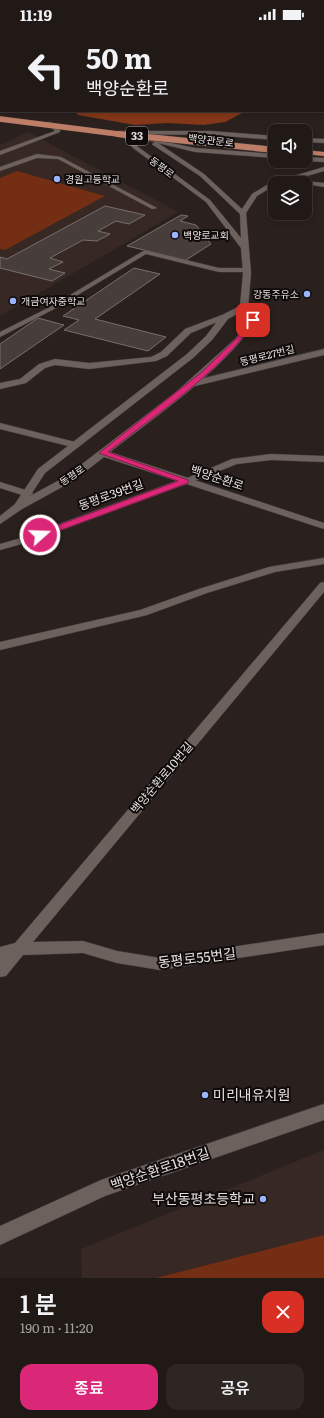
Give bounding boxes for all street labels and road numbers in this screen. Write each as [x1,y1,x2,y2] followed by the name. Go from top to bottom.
[126,127,148,145] road number: 33
[187,129,235,150] street label: 백양관문로
[147,152,178,181] street label: 동평로
[238,340,296,369] street label: 동평로27번길
[188,460,246,494] street label: 백양순환로
[56,461,87,489] street label: 동평로
[76,474,146,514] street label: 동평로39번길
[126,737,197,817] street label: 백양순환로10번길
[157,942,237,972] street label: 동평로55번길
[107,1142,212,1194] street label: 백양순환로18번길

